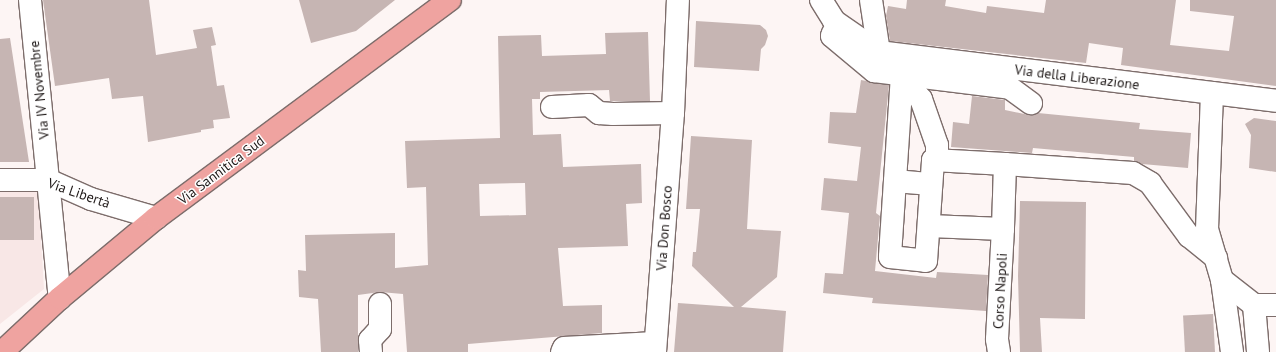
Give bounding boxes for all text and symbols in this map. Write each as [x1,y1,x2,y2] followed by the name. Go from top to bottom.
[25,40,53,140] street label: Via IV Novembre
[1014,61,1140,93] street label: Via della Liberazione
[174,132,268,208] street label: Via Sannitica Sud
[46,174,112,212] street label: Via Libertà
[653,185,675,271] street label: Via Don Bosco
[990,253,1010,329] street label: Corso Napoli

